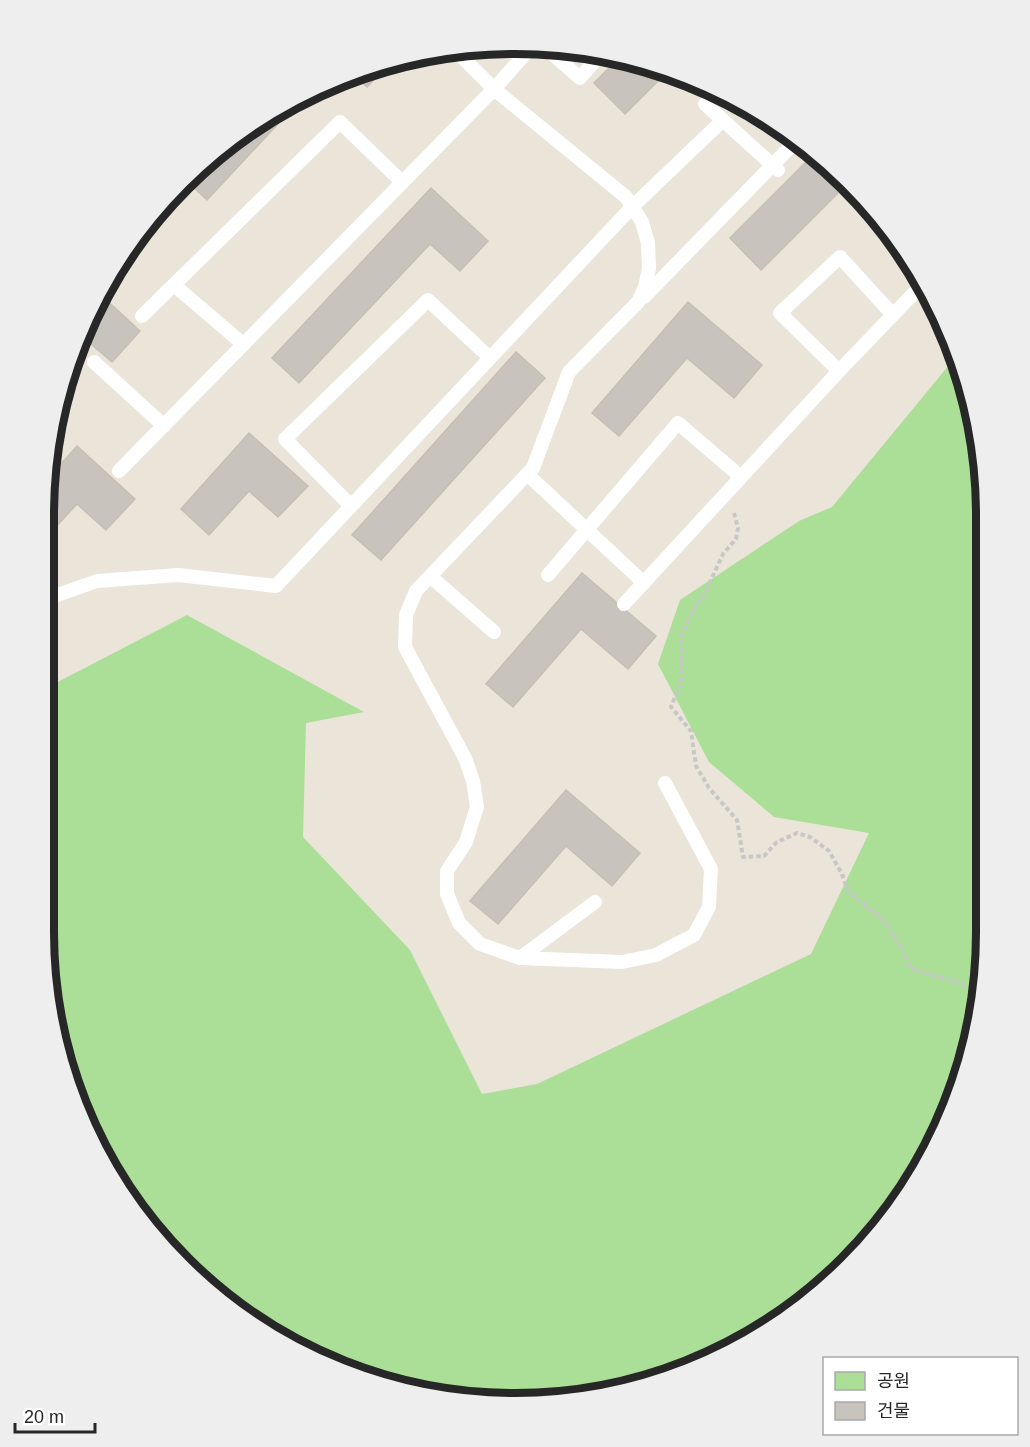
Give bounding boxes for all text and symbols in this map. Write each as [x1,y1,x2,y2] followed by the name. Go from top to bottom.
[823,1357,1018,1435] legend
[877,1371,910,1391] text: 공원
[15,1396,94,1434] scale bar
[877,1401,910,1421] text: 건물
[24,1407,64,1427] text: 20 m

